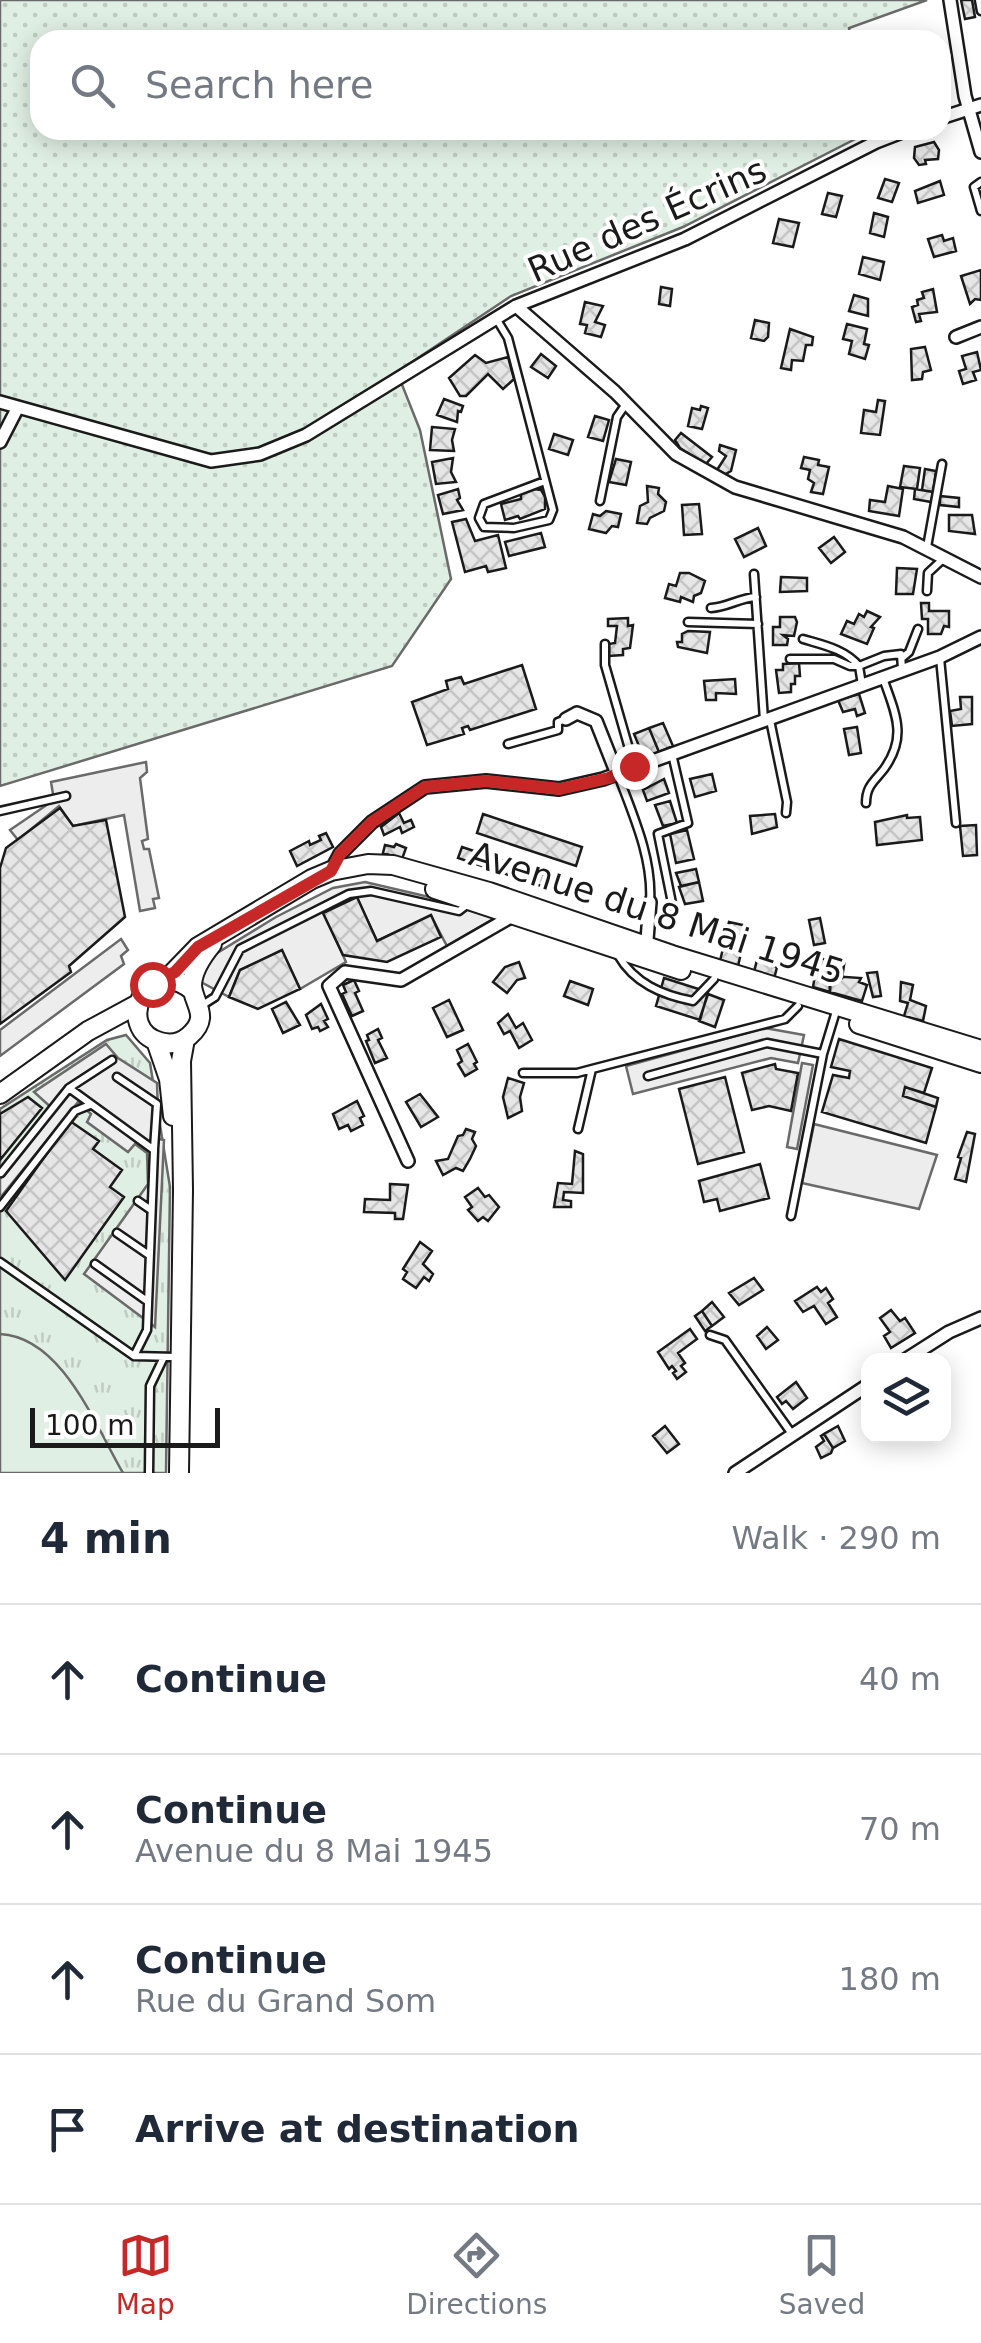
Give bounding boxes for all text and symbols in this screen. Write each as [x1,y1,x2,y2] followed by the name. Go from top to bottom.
[30,30,951,140] search box
[65,58,120,113] icon: search
[145,63,373,107] text: Search here
[521,149,772,290] street label: Rue des Écrins
[612,744,658,790] route end
[465,833,849,993] street label: Avenue du 8 Mai 1945
[130,962,176,1008] route start
[861,1353,951,1443] map controls
[861,1353,951,1443] button: layers
[30,1403,220,1448] scale bar
[45,1409,135,1442] text: 100 m
[40,1514,172,1563] text: 4 min
[731,1519,941,1557] text: Walk · 290 m
[40,1652,95,1707] icon: ahead
[135,1657,327,1701] text: Continue
[859,1660,941,1698] text: 40 m
[135,1788,327,1832] text: Continue
[40,1802,95,1857] icon: ahead
[859,1810,941,1848] text: 70 m
[135,1832,493,1870] text: Avenue du 8 Mai 1945
[135,1938,327,1982] text: Continue
[40,1952,95,2007] icon: ahead
[839,1960,941,1998] text: 180 m
[135,1982,436,2020] text: Rue du Grand Som
[40,2102,95,2157] icon: arrive
[135,2107,580,2151] text: Arrive at destination
[116,2228,175,2321] tab: Map
[406,2228,547,2321] tab: Directions
[779,2228,865,2321] tab: Saved

